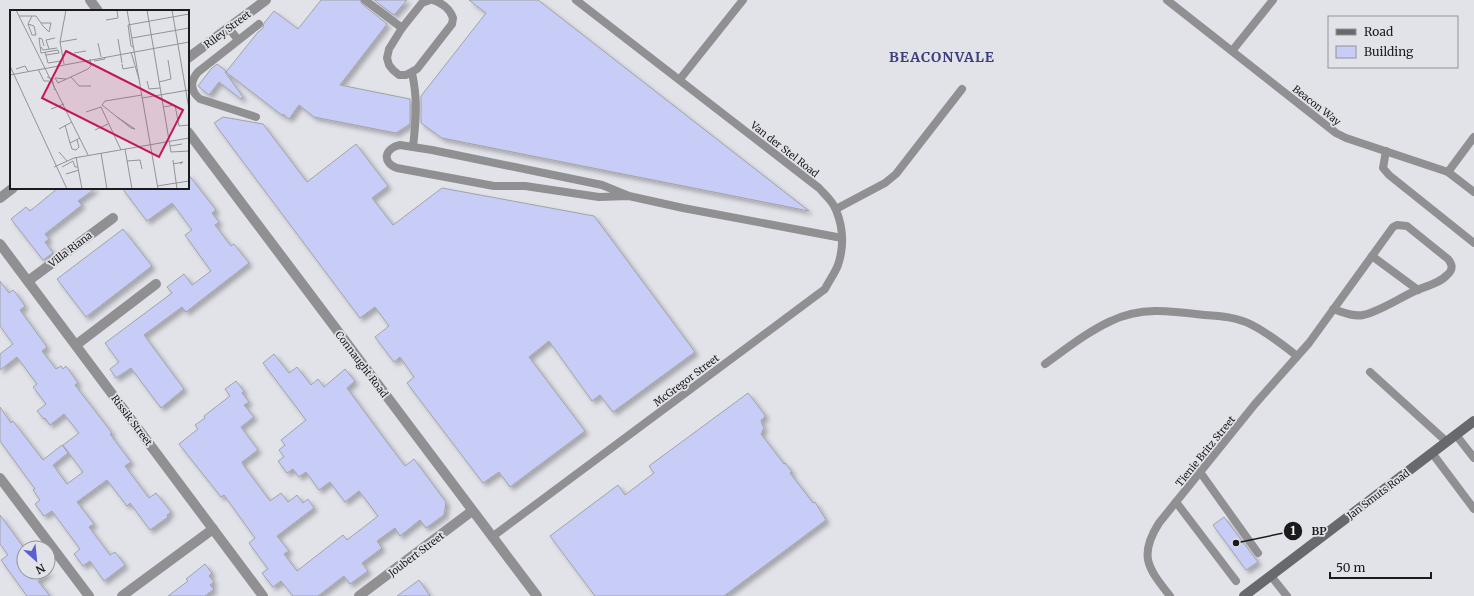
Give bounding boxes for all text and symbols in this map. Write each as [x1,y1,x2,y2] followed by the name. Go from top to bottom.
[201,8,253,51] street label: Riley Street
[10,10,189,189] inset map
[1328,16,1458,68] legend
[1364,24,1393,39] text: Road
[1364,44,1414,59] text: Building
[889,48,995,66] district label: BEACONVALE
[1290,82,1344,128] street label: Beacon Way
[747,118,821,180] street label: Van der Stel Road
[45,228,95,271] street label: Villa Riana
[332,329,391,400] street label: Connaught Road
[651,351,722,409] street label: McGregor Street
[108,392,155,448] street label: Rissik Street
[1173,413,1238,489] street label: Tienie Britz Street
[1344,467,1412,523] street label: Jan Smuts Road
[1283,520,1334,543] callout: BP
[1290,523,1296,538] text: 1
[1312,524,1327,538] text: BP
[385,529,447,580] street label: Joubert Street
[16,540,56,580] north arrow
[1330,554,1431,580] scale bar
[1336,560,1365,575] text: 50 m
[33,561,48,577] text: N

